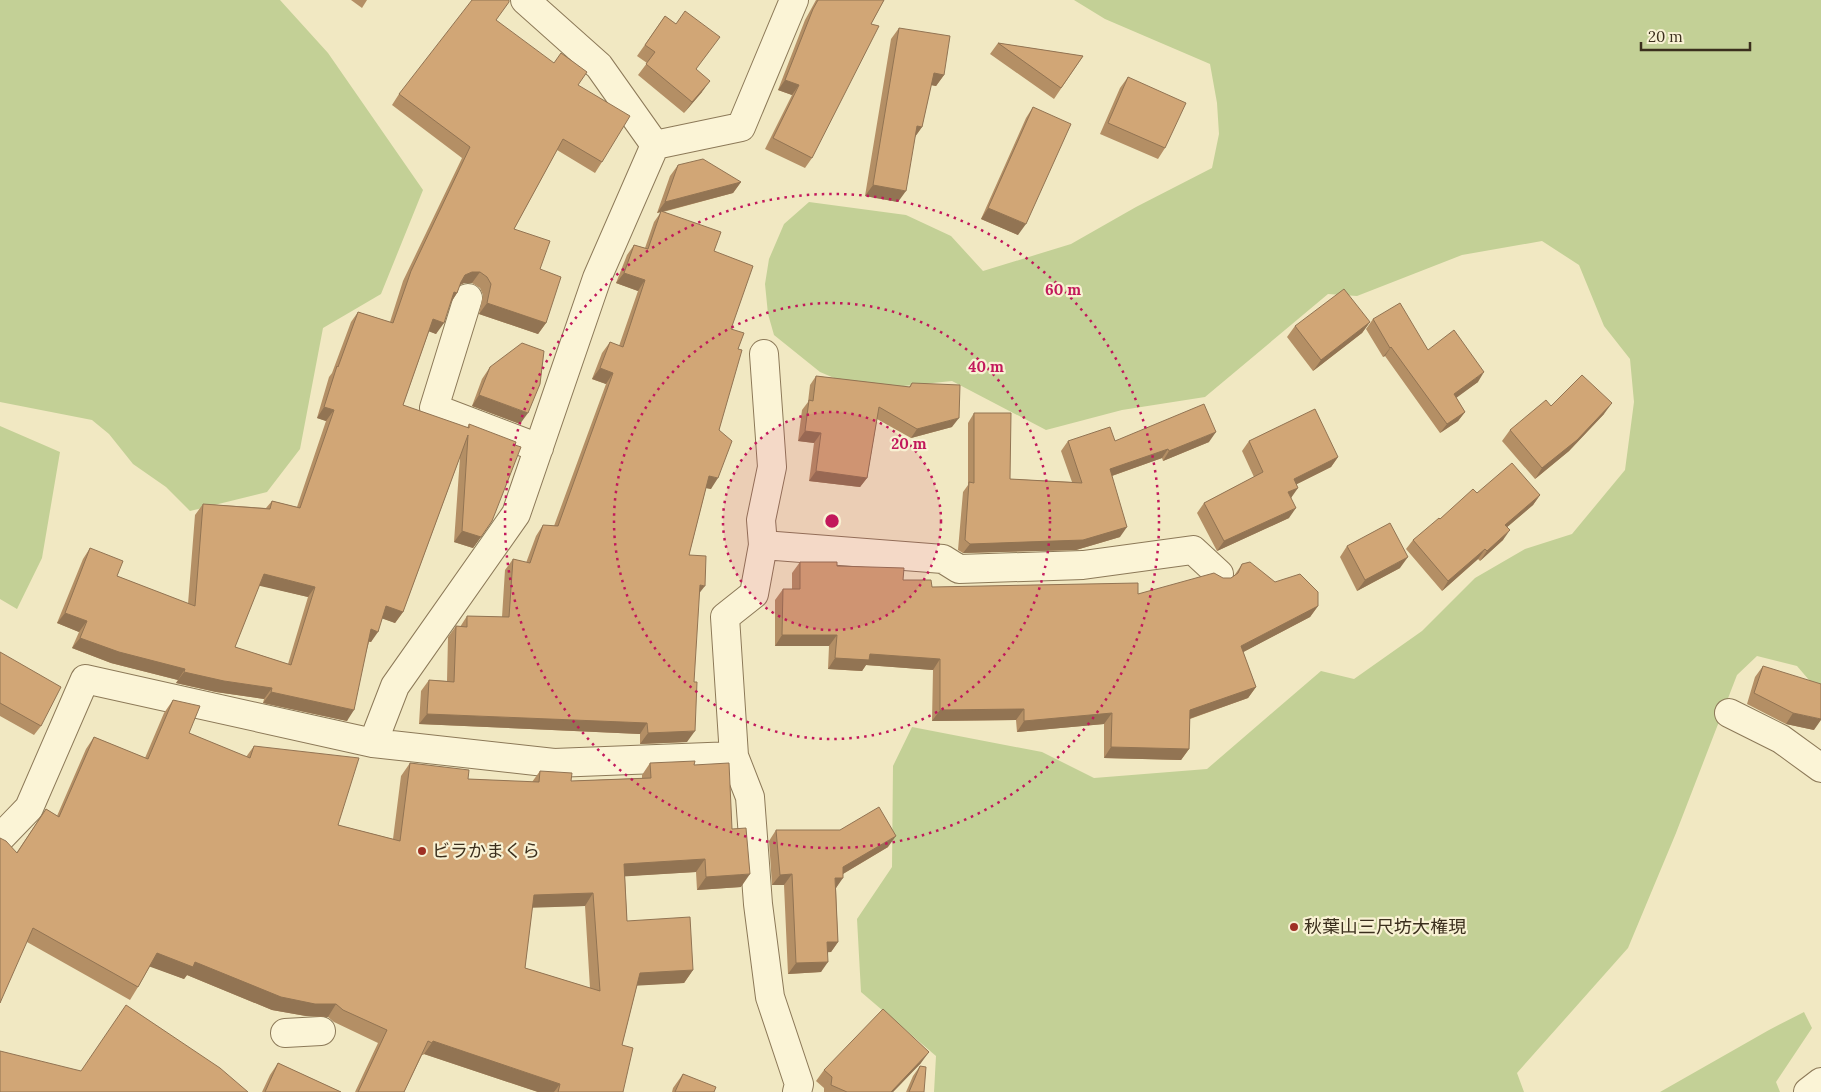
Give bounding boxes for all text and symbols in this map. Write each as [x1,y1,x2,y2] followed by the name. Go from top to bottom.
[1641,20,1750,52] scale bar
[1648,27,1683,46] text: 20 m
[1045,280,1081,299] text: 60 m
[968,357,1004,376] text: 40 m
[891,434,927,453] text: 20 m
[823,512,841,530] centre of rings
[432,839,540,862] place label: ビラかまくら
[416,845,428,857] marker: ビラかまくら
[1304,915,1466,938] place label: 秋葉山三尺坊大権現
[1288,921,1300,933] marker: 秋葉山三尺坊大権現

